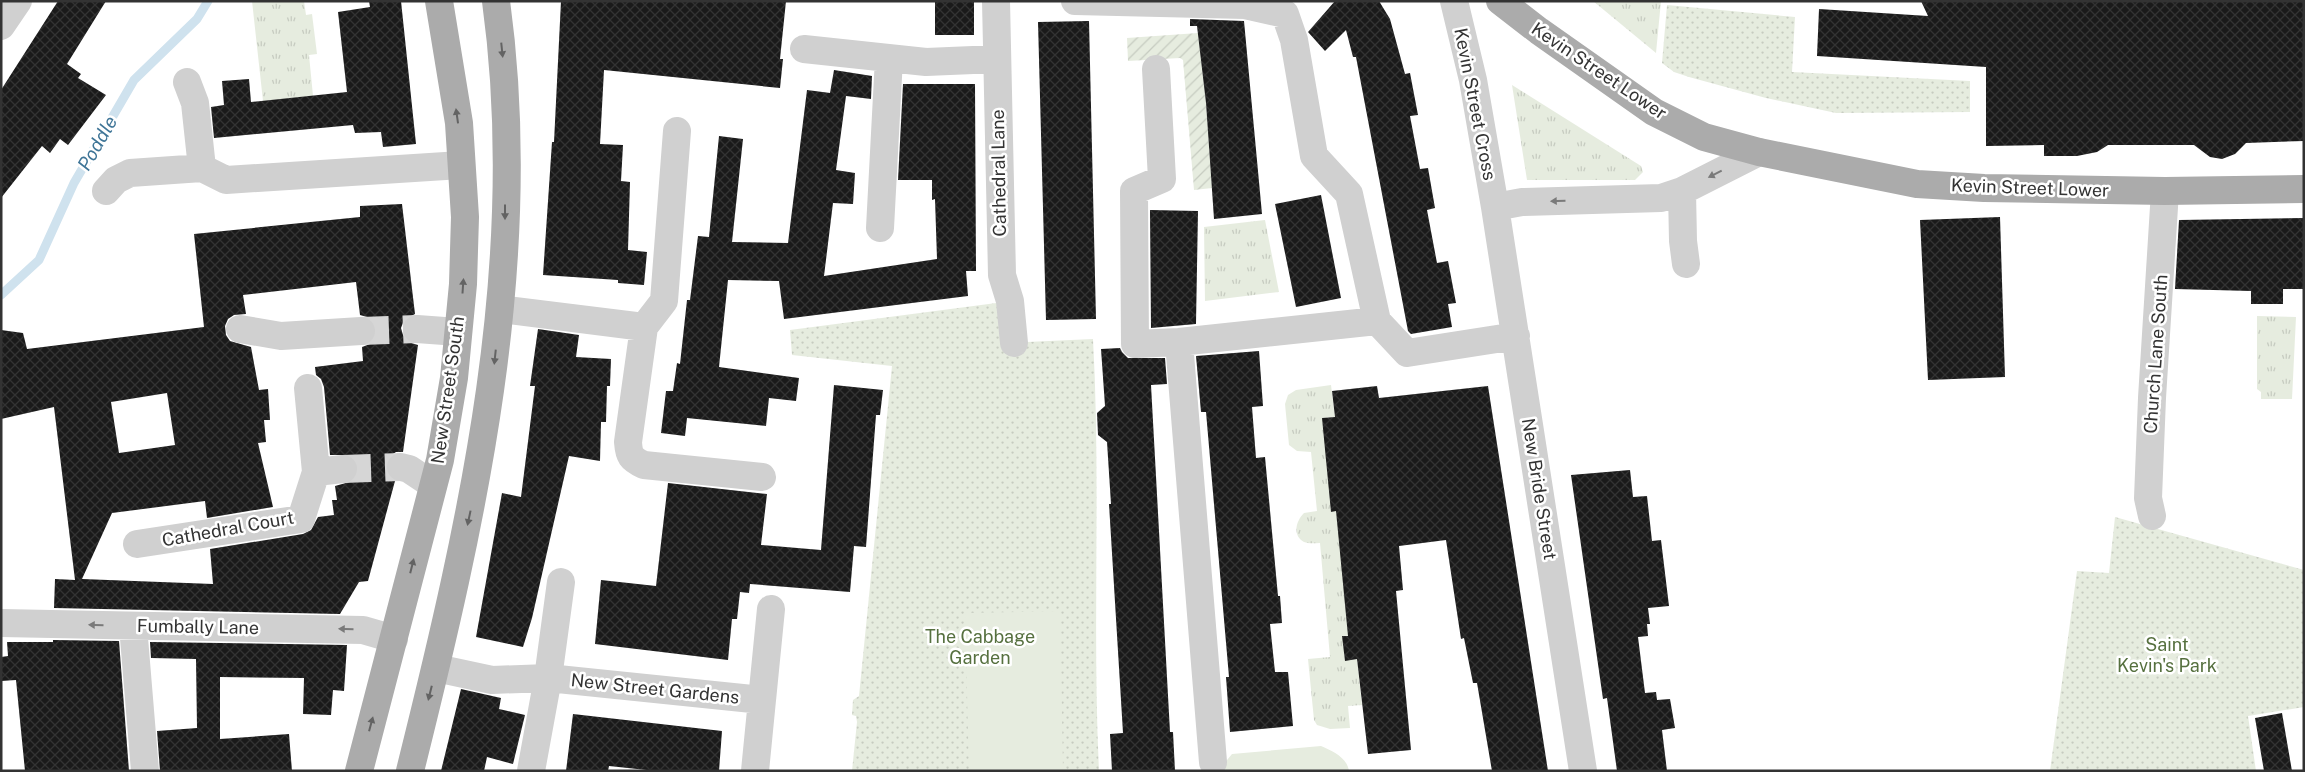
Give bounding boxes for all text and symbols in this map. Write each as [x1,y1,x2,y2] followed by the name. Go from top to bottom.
[1528,18,1671,124] street label: Kevin Street Lower
[1450,26,1501,182] street label: Kevin Street Cross
[498,42,506,58] one-way arrow
[453,108,461,124] one-way arrow
[987,109,1010,237] street label: Cathedral Lane
[73,112,121,174] water label: Poddle
[1708,170,1722,178] one-way arrow
[1951,174,2110,201] street label: Kevin Street Lower
[1550,197,1566,205] one-way arrow
[501,204,509,220] one-way arrow
[2139,274,2172,434] street label: Church Lane South
[459,278,467,294] one-way arrow
[427,315,468,465] street label: New Street South
[491,350,499,366] one-way arrow
[1518,417,1561,561] street label: New Bride Street
[160,507,296,550] street label: Cathedral Court
[465,510,473,525] one-way arrow
[408,559,416,574] one-way arrow
[137,615,259,638] street label: Fumbally Lane
[88,621,104,629] one-way arrow
[338,625,354,633] one-way arrow
[925,626,1035,668] park label: The Cabbage Garden
[2117,634,2217,676] park label: Saint Kevin's Park
[570,669,740,708] street label: New Street Gardens
[426,686,434,701] one-way arrow
[367,716,375,731] one-way arrow

